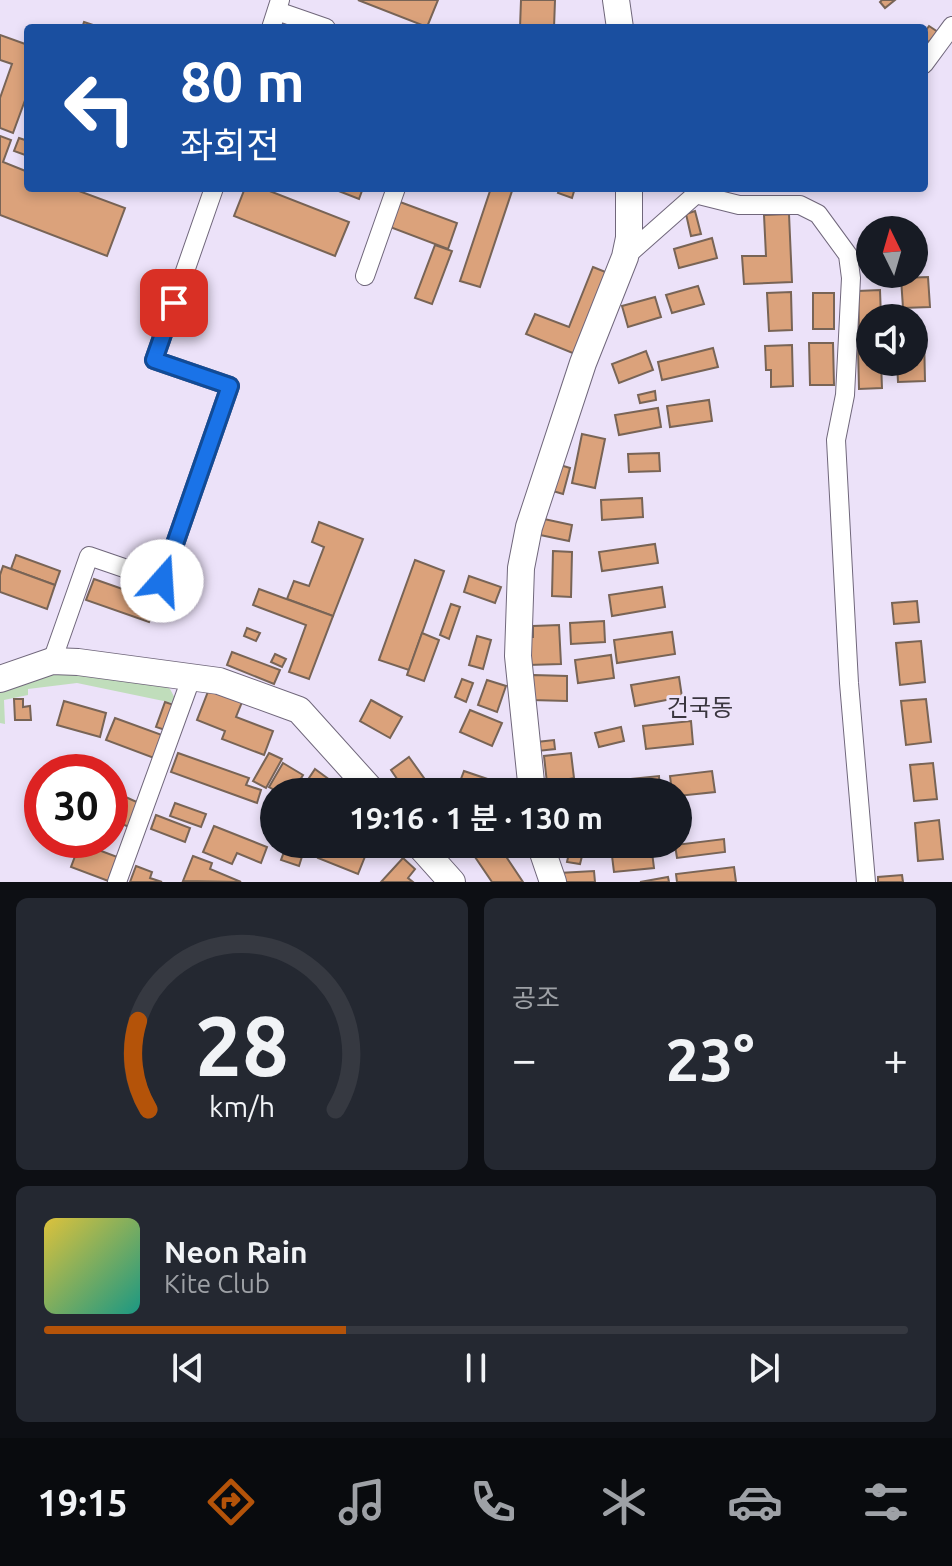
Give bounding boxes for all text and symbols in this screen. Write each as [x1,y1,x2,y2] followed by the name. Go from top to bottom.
[180,50,305,113] text: 80 m
[48,56,152,160] icon: left
[180,124,279,165] text: 좌회전
[856,216,928,288] north arrow
[856,216,928,376] map controls
[140,269,208,337] pin
[152,281,196,325] icon: arrive
[856,304,928,376] button: sound
[120,539,204,623] position arrow
[667,694,733,721] district label: 건국동
[24,754,128,858] speed limit sign: 30
[349,801,603,835] text: 19:16 · 1 분 · 130 m
[512,983,560,1012] text: 공조
[195,998,289,1092] text: 28
[666,1025,754,1092] text: 23°
[512,1034,537,1083] text: −
[883,1034,908,1083] text: +
[209,1090,275,1122] text: km/h
[164,1235,308,1269] text: Neon Rain
[164,1269,270,1298] text: Kite Club
[166,1346,210,1390] icon: previous
[454,1346,498,1390] icon: pause
[742,1346,786,1390] icon: next
[203,1474,259,1530] icon: directions
[334,1474,390,1530] icon: music
[465,1474,521,1530] icon: phone
[596,1474,652,1530] icon: climate
[727,1474,783,1530] icon: car
[858,1474,914,1530] icon: filters
[38,1482,128,1523] text: 19:15

